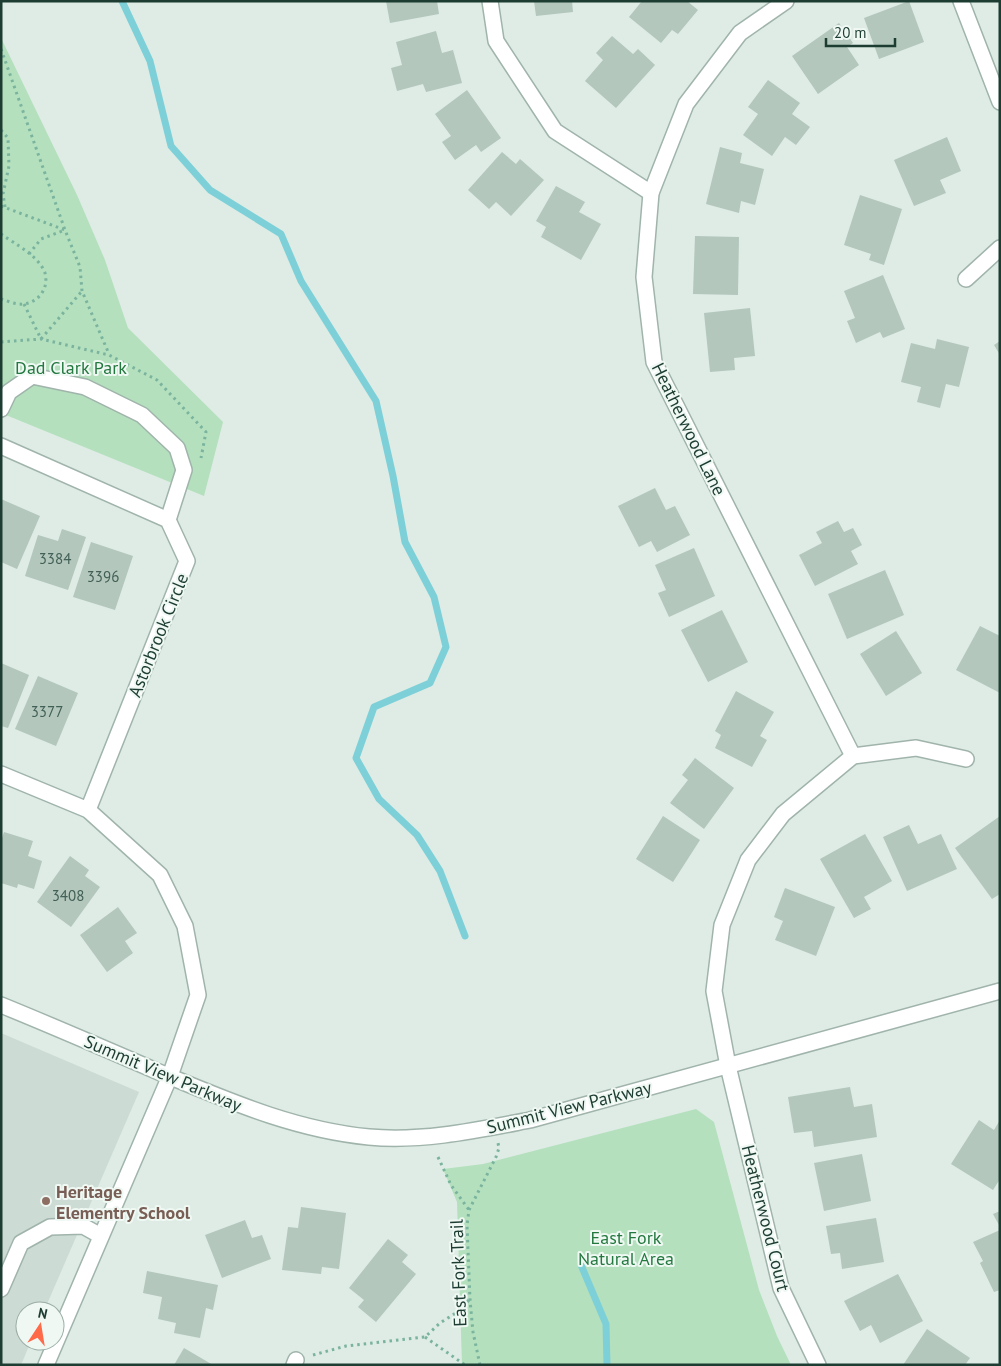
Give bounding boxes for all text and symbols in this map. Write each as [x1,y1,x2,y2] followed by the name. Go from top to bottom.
[826,15,895,47] scale bar
[834,23,867,42] text: 20 m
[15,356,127,379] park label: Dad Clark Park
[647,359,731,499] street label: Heatherwood Lane
[39,549,71,568] house number: 3384
[87,567,119,586] house number: 3396
[123,570,193,700] street label: Astorbrook Circle
[31,702,63,721] house number: 3377
[52,886,84,905] house number: 3408
[81,1029,246,1117] street label: Summit View Parkway
[484,1075,654,1139] street label: Summit View Parkway
[737,1142,795,1294] street label: Heatherwood Court
[56,1180,191,1224] place label: Heritage Elementry School
[40,1195,52,1207] marker: Heritage Elementry School
[445,1218,471,1327] street label: East Fork Trail
[578,1226,674,1270] park label: East Fork Natural Area
[15,1301,65,1351] north arrow
[36,1304,49,1323] text: N

